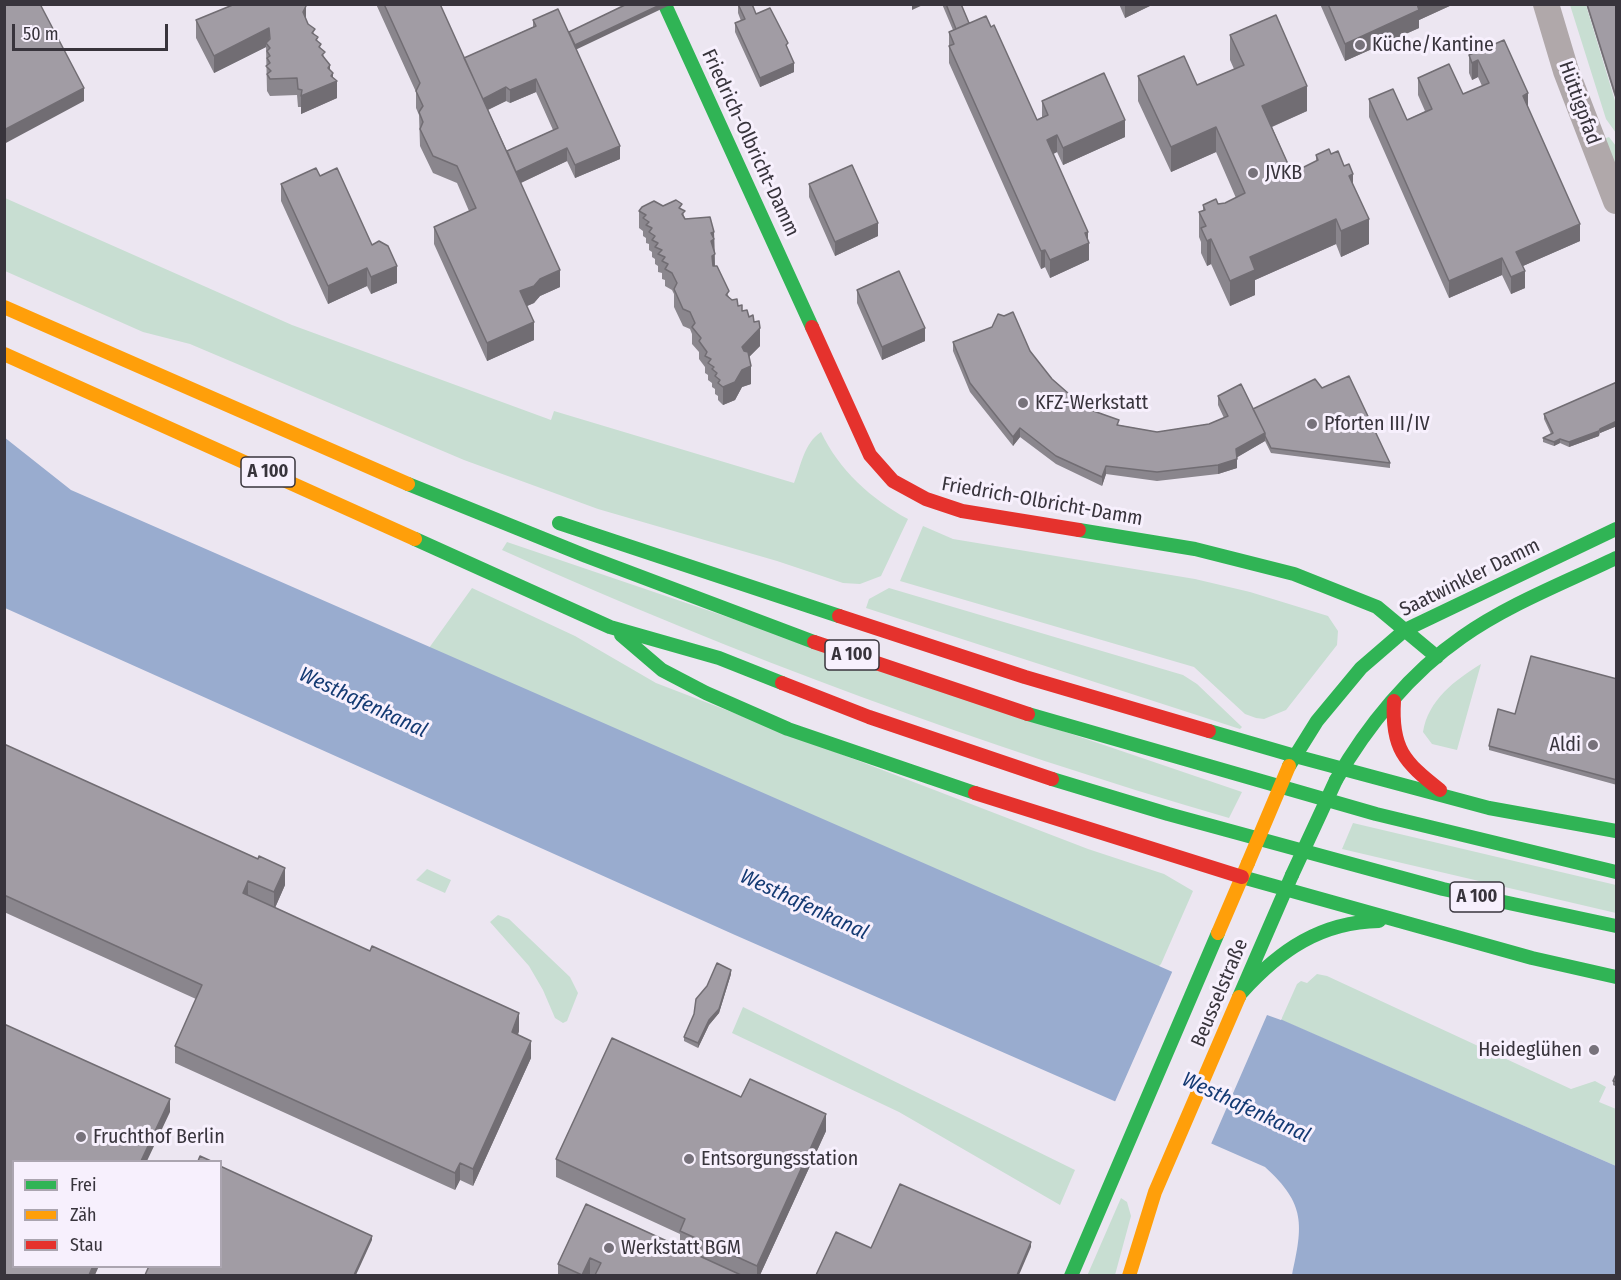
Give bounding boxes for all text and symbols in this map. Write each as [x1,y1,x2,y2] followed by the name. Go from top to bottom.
[15,12,171,50] scale bar
[23,23,59,45] text: 50 m
[1372,33,1494,57] place label: Küche/Kantine
[1353,38,1367,52] marker: Küche/Kantine
[696,46,804,240] street label: Friedrich-Olbricht-Damm
[1553,58,1605,148] street label: Hüttigpfad
[1265,161,1302,185] place label: JVKB
[1246,166,1260,180] marker: JVKB
[1035,391,1148,415] place label: KFZ-Werkstatt
[1016,396,1030,410] marker: KFZ-Werkstatt
[1324,412,1430,436] place label: Pforten III/IV
[1305,417,1319,431] marker: Pforten III/IV
[241,457,295,487] road number: A 100
[940,472,1144,532] street label: Friedrich-Olbricht-Damm
[1396,534,1544,622] street label: Saatwinkler Damm
[825,640,879,670] road number: A 100
[295,662,431,744] water label: Westhafenkanal
[1550,733,1581,757] place label: Aldi
[1586,738,1600,752] marker: Aldi
[736,864,872,946] water label: Westhafenkanal
[1450,882,1504,912] road number: A 100
[1186,935,1254,1051] street label: Beusselstraße
[1478,1038,1582,1062] place label: Heideglühen
[1587,1043,1601,1057] marker: Heideglühen
[1178,1067,1314,1149] water label: Westhafenkanal
[93,1125,225,1149] place label: Fruchthof Berlin
[74,1130,88,1144] marker: Fruchthof Berlin
[701,1147,858,1171] place label: Entsorgungsstation
[682,1152,696,1166] marker: Entsorgungsstation
[12,1160,222,1268] legend
[70,1174,96,1196] text: Frei
[70,1204,97,1226] text: Zäh
[70,1234,103,1256] text: Stau
[621,1236,741,1260] place label: Werkstatt BGM
[602,1241,616,1255] marker: Werkstatt BGM

